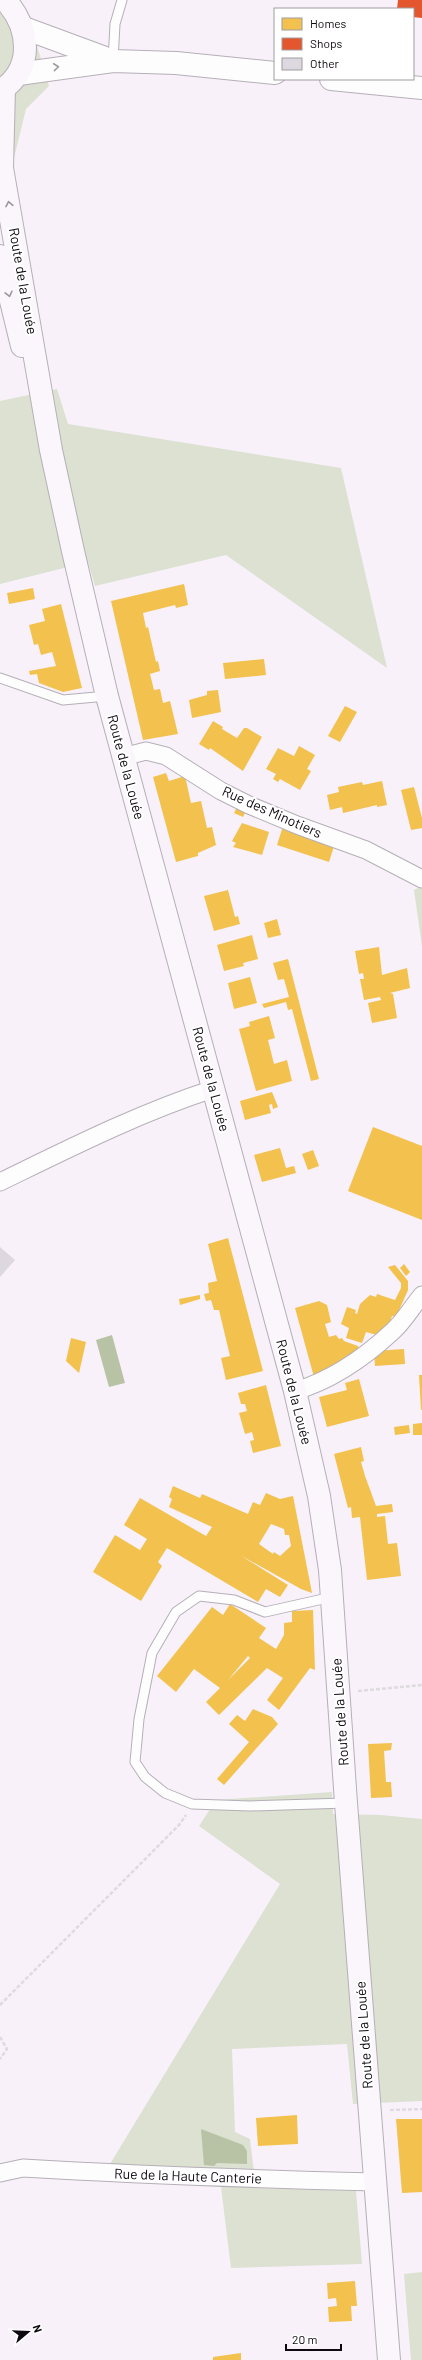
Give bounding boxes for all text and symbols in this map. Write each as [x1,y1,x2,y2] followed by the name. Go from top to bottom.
[274,8,414,80] legend
[310,16,347,30] text: Homes
[310,36,343,50] text: Shops
[310,56,340,70] text: Other
[53,63,59,72] one-way arrow
[5,201,13,208] one-way arrow
[6,226,41,336] street label: Route de la Louée
[4,291,12,297] one-way arrow
[104,713,149,821] street label: Route de la Louée
[220,782,325,841] street label: Rue des Minotiers
[189,1025,234,1133] street label: Route de la Louée
[273,1337,316,1446] street label: Route de la Louée
[327,1658,352,1766] street label: Route de la Louée
[351,1981,376,2089] street label: Route de la Louée
[114,2164,262,2187] street label: Rue de la Haute Canterie
[8,2312,48,2352] north arrow
[31,2323,45,2334] text: N
[286,2326,341,2352] scale bar
[292,2332,318,2346] text: 20 m

